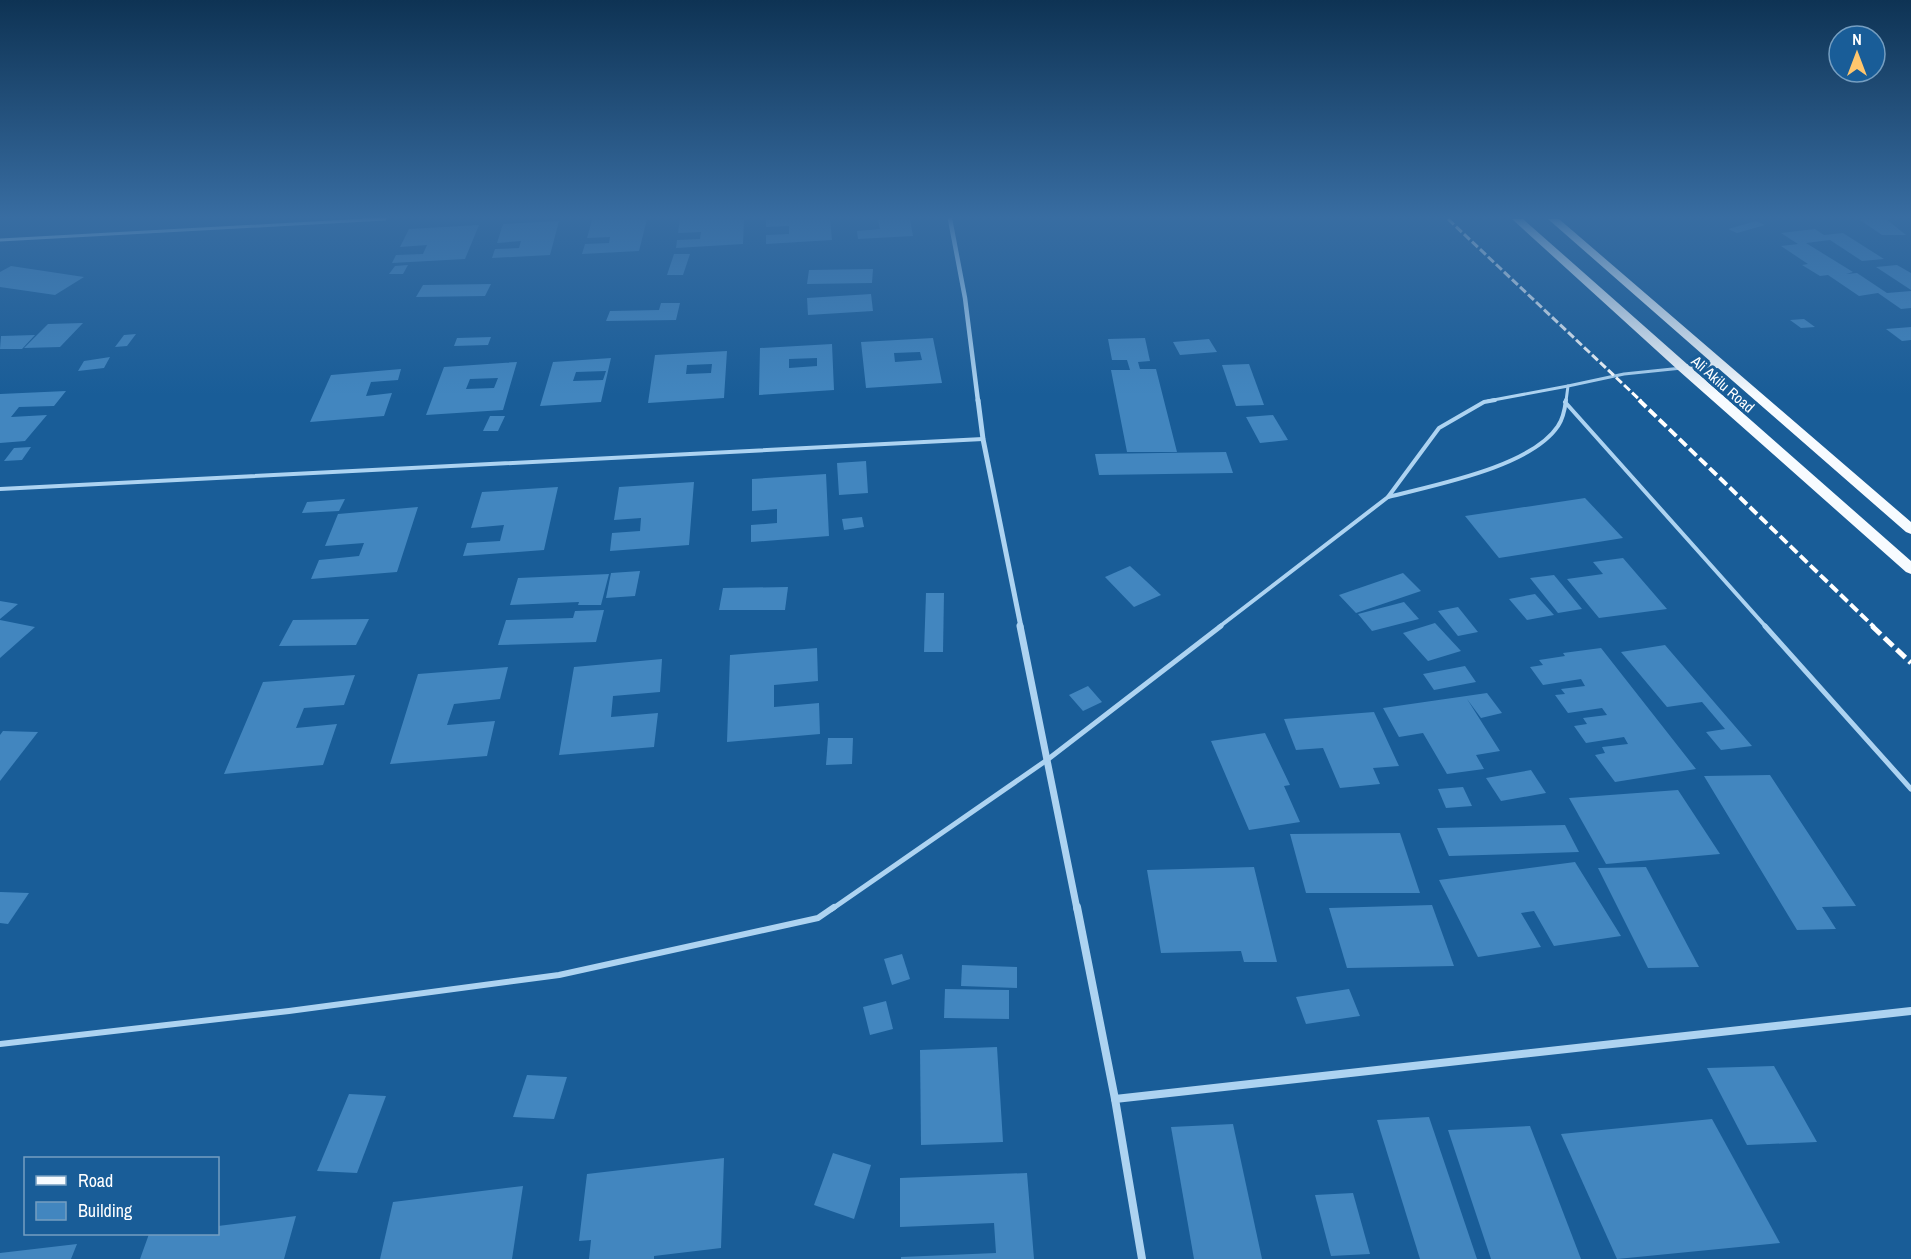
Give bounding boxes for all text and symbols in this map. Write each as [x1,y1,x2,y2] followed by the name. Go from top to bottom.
[1827,24,1887,84] north arrow
[1852,28,1862,50] text: N
[1686,350,1759,417] street label: Ali Akilu Road
[24,1157,219,1235] legend
[78,1168,113,1193] text: Road
[78,1198,133,1223] text: Building

